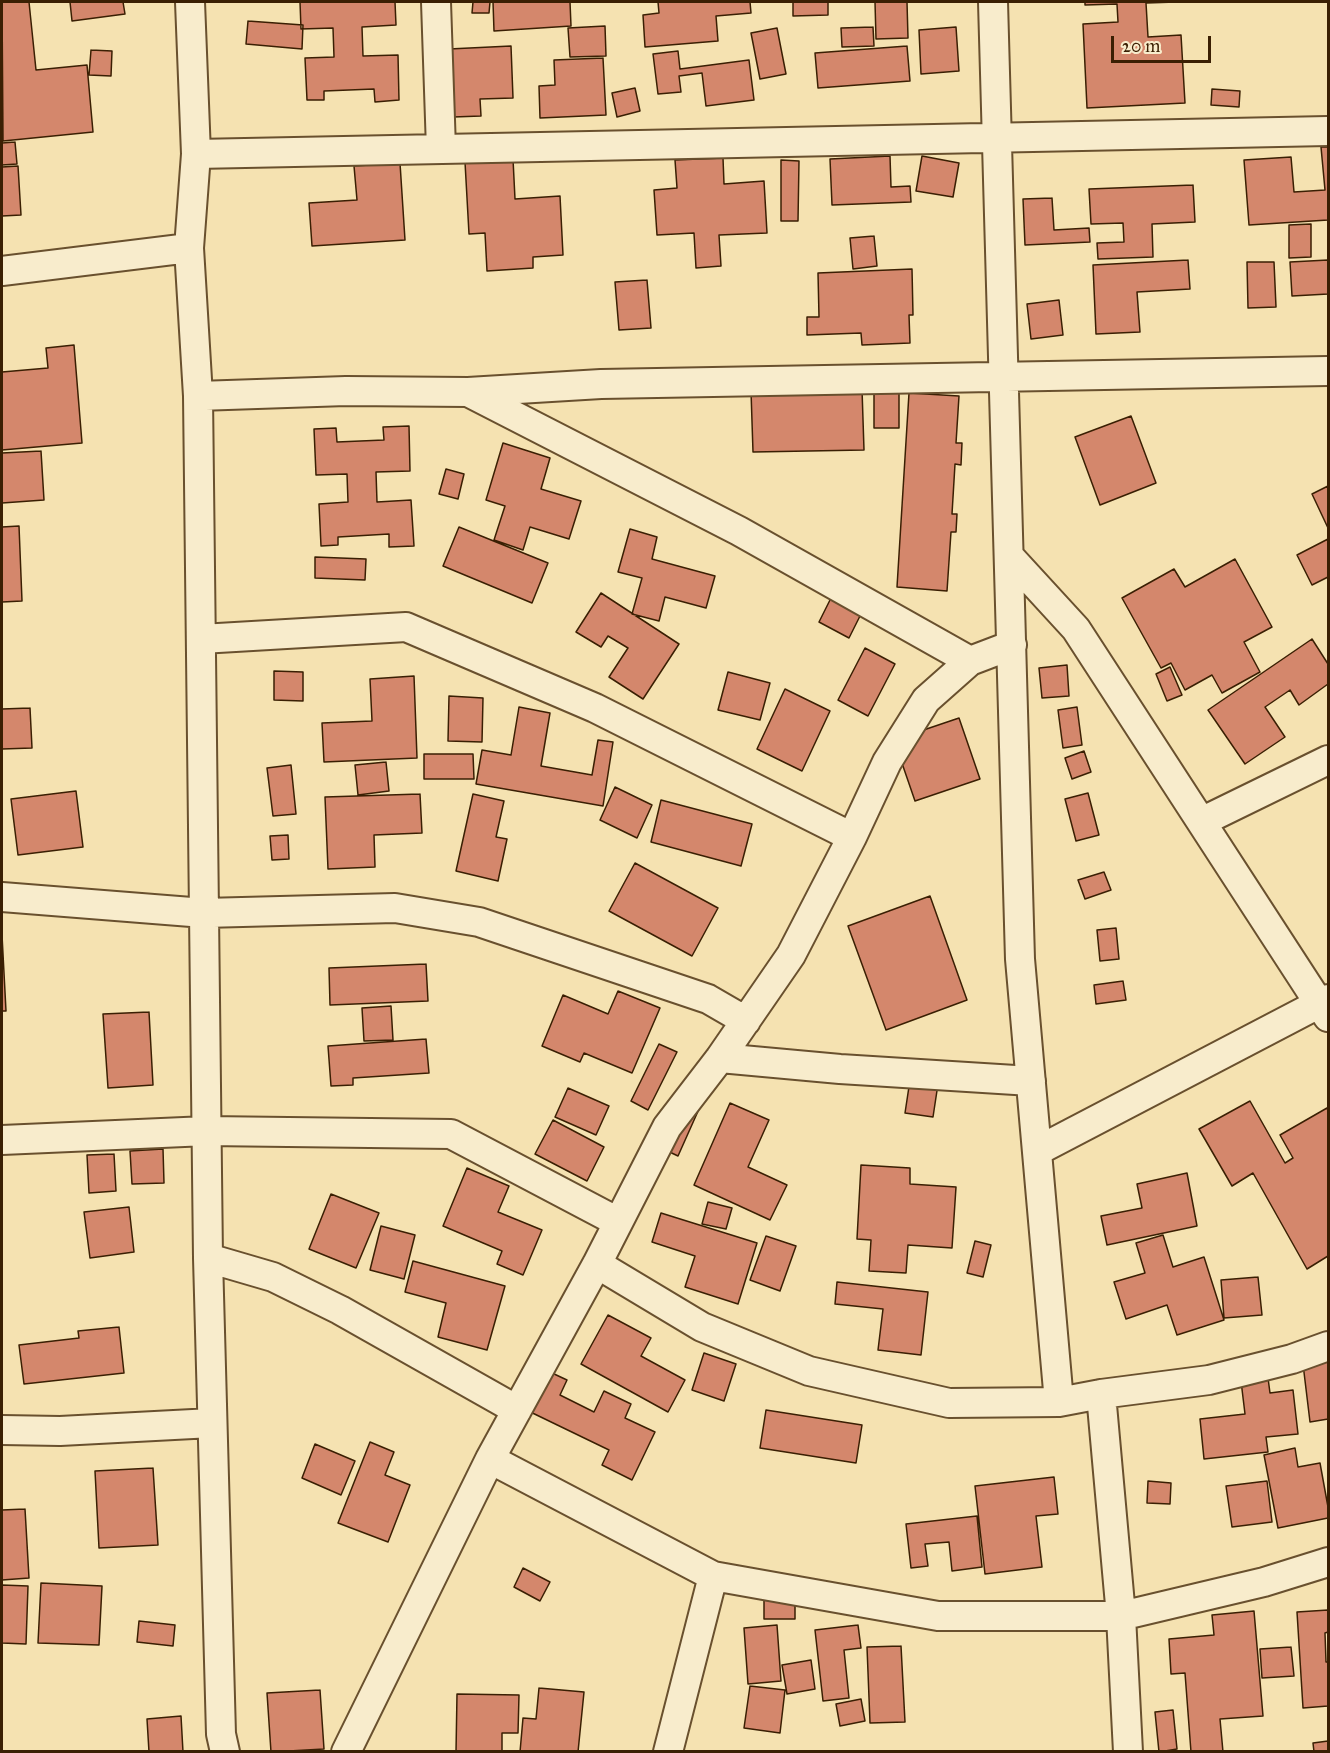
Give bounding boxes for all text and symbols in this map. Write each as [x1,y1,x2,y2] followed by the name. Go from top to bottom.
[1114,24,1214,62] scale bar
[1122,35,1160,57] text: 20 m

